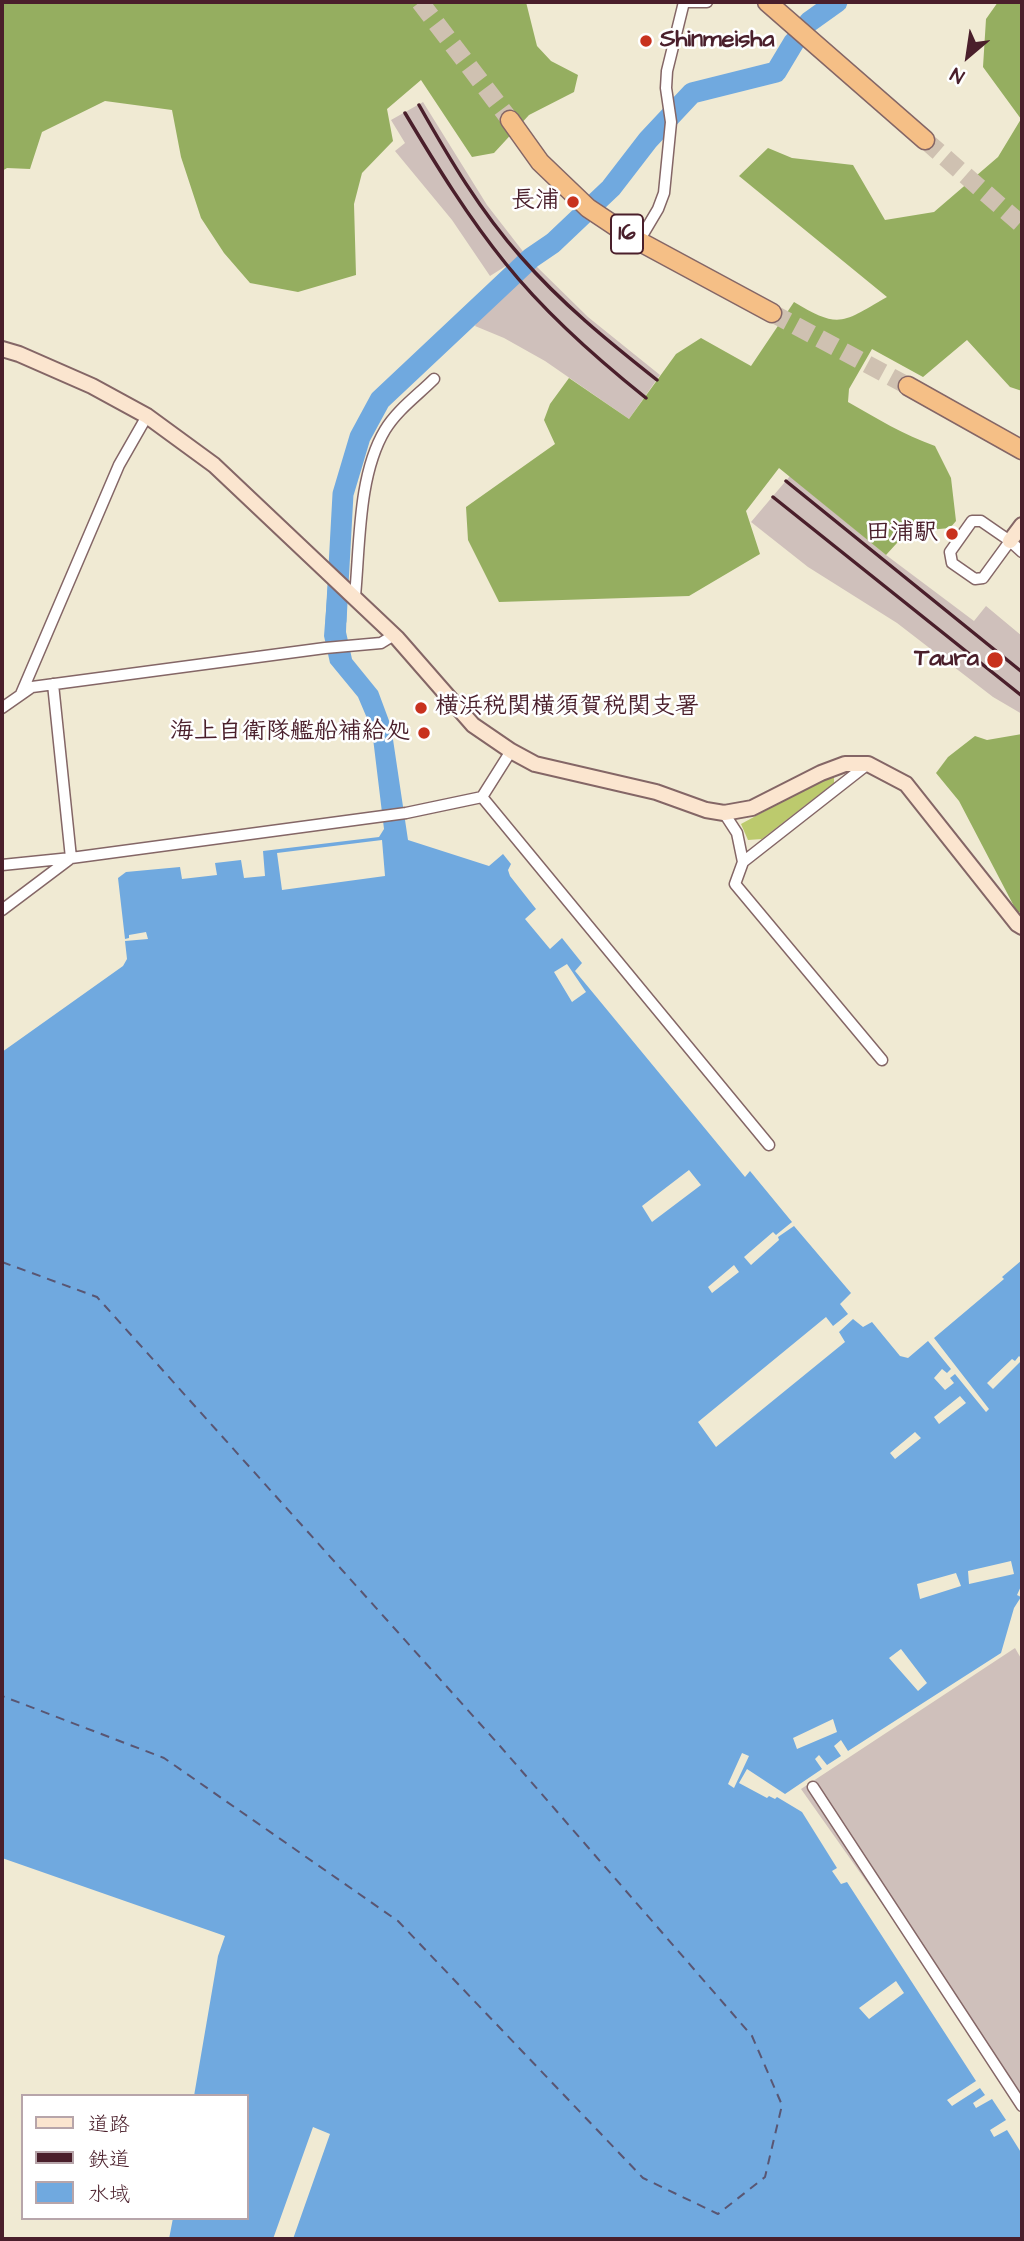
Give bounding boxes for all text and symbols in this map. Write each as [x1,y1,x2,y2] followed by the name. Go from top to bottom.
[933,21,1003,91] north arrow
[660,27,774,55] place label: Shinmeisha
[638,33,654,49] marker: Shinmeisha
[946,60,969,90] text: N
[511,188,559,216] place label: 長浦
[565,194,581,210] marker: 長浦
[611,215,643,254] road number: 16
[866,520,938,548] place label: 田浦駅
[944,526,960,542] marker: 田浦駅
[914,646,979,674] place label: Taura
[985,650,1005,670] marker: Taura
[435,694,699,722] place label: 横浜税関横須賀税関支署
[413,700,429,716] marker: 横浜税関横須賀税関支署
[170,719,410,747] place label: 海上自衛隊艦船補給処
[416,725,432,741] marker: 海上自衛隊艦船補給処
[21,2094,248,2220] legend
[88,2110,130,2139] text: 道路
[88,2145,130,2174] text: 鉄道
[88,2180,130,2209] text: 水域

